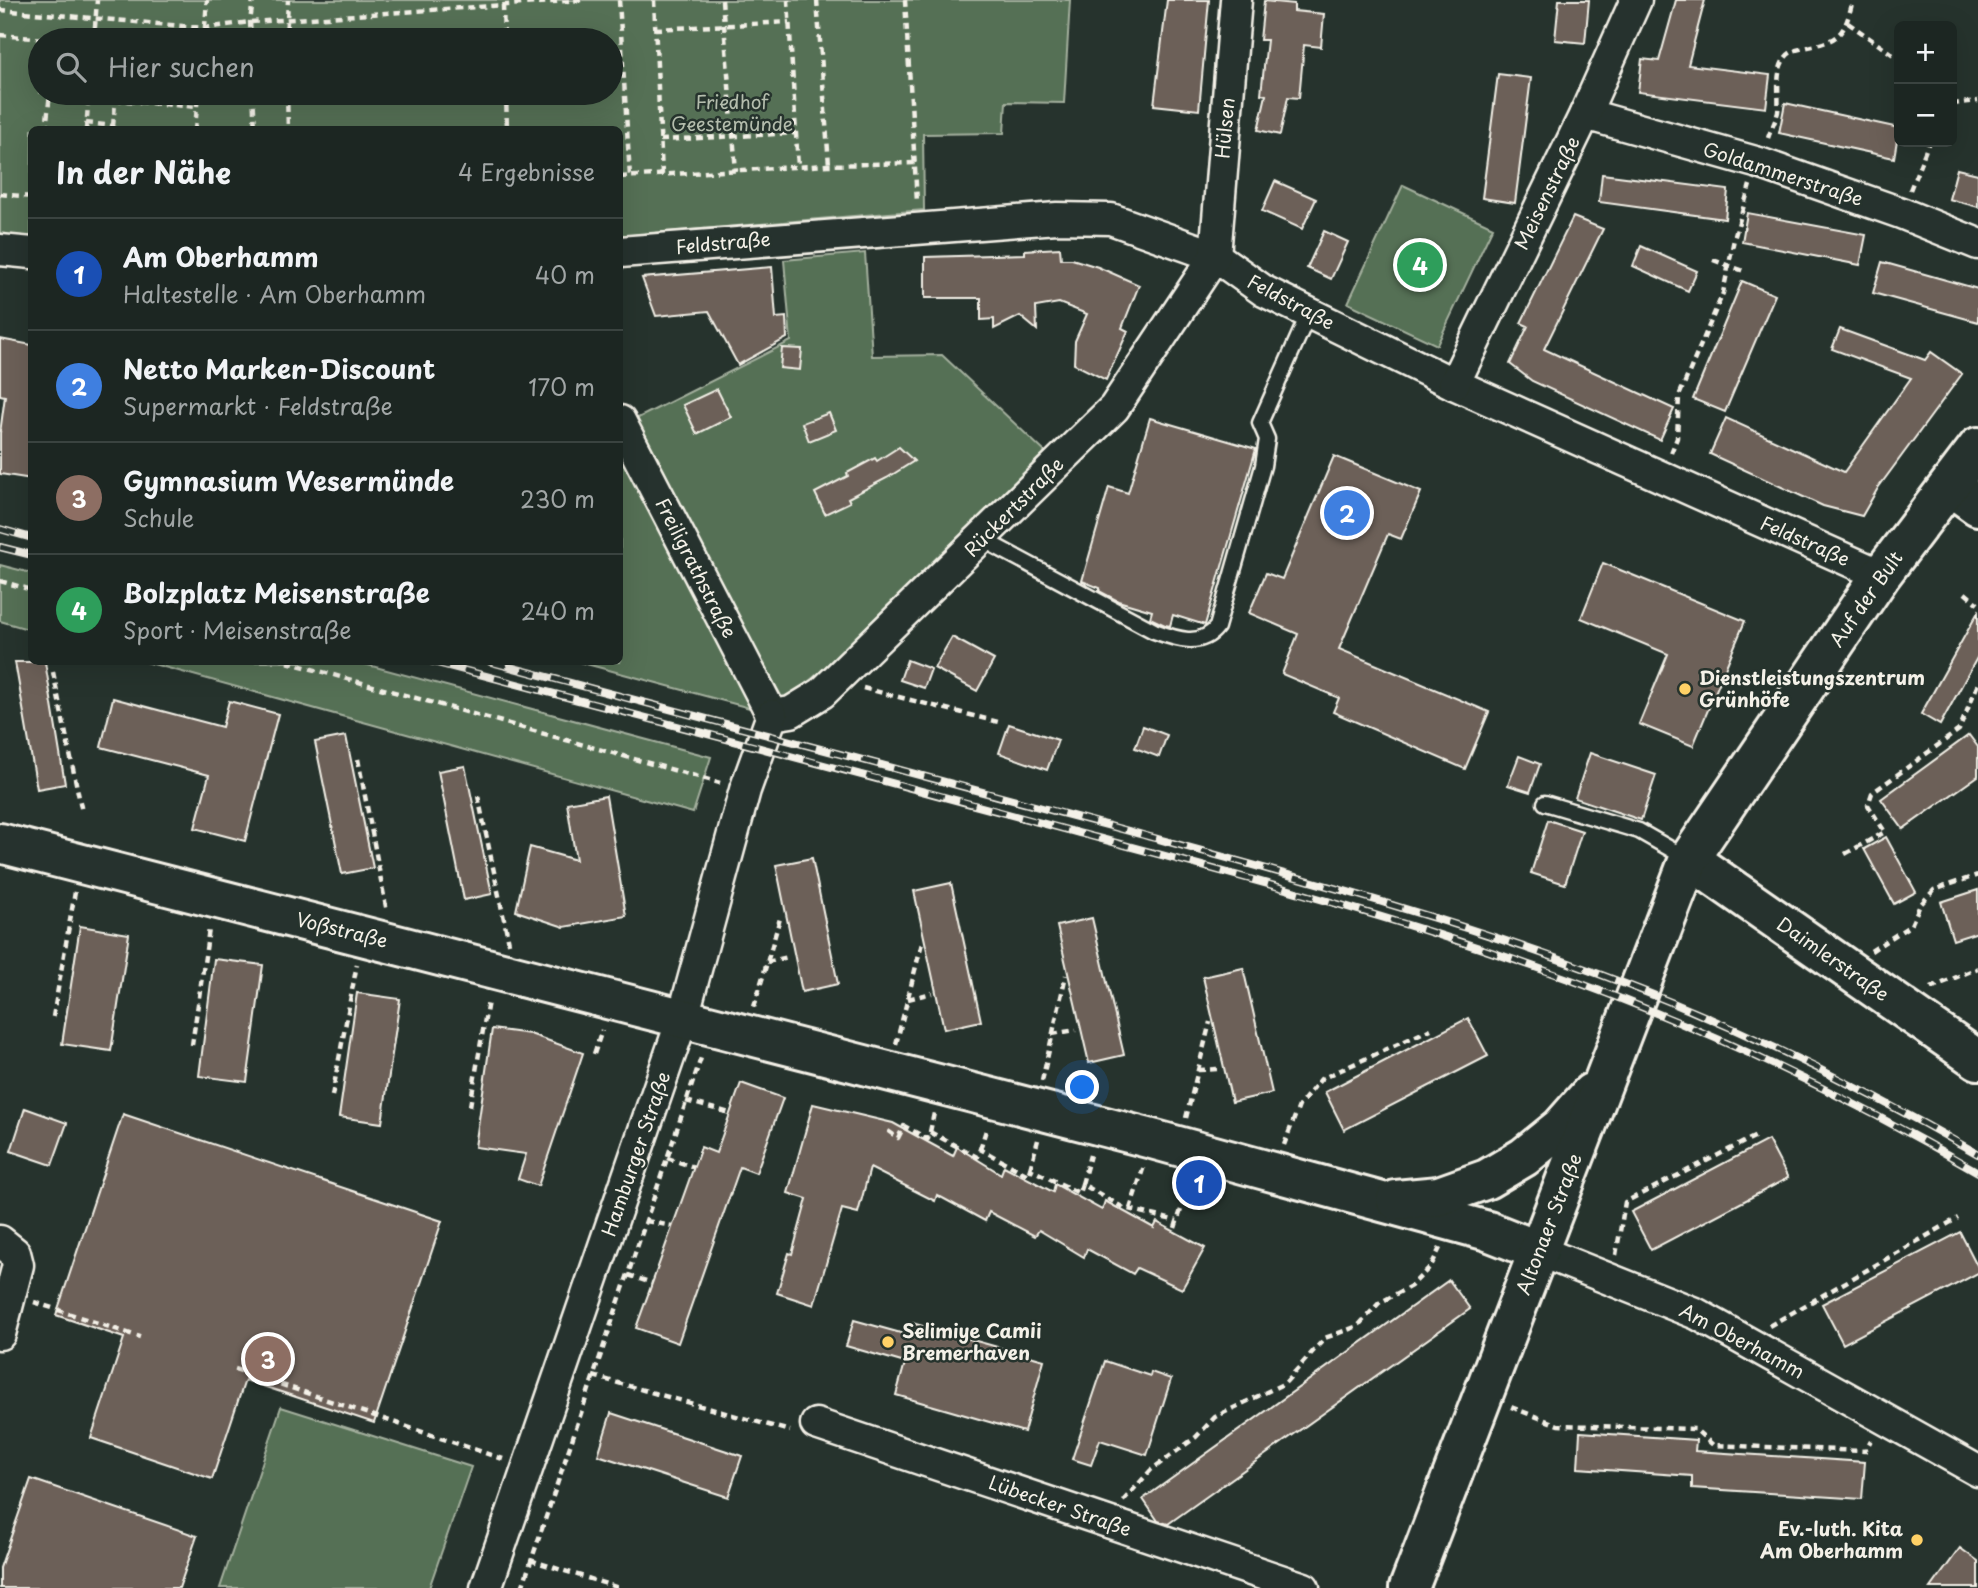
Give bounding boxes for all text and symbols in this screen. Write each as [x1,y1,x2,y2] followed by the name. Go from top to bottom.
[1894,21,1957,147] map controls
[1894,21,1957,84] button: +
[28,28,623,105] search box
[108,47,255,86] text: Hier suchen
[52,48,90,86] icon: search
[1894,84,1957,147] button: −
[671,87,793,137] park label: Friedhof Geestemünde
[1207,96,1241,160] street label: Hülsen
[1506,131,1586,254] street label: Meisenstraße
[1700,134,1867,212] street label: Goldammerstraße
[56,149,231,194] text: In der Nähe
[458,154,595,189] text: 4 Ergebnisse
[674,224,772,260] street label: Feldstraße
[123,237,319,276] text: Am Oberhamm
[1397,239,1443,291] pin: 4
[74,257,85,292] text: 1
[535,257,595,292] text: 40 m
[1243,266,1340,336] street label: Feldstraße
[123,276,426,311] text: Haltestelle · Am Oberhamm
[123,349,435,388] text: Netto Marken-Discount
[71,369,87,404] text: 2
[528,369,595,404] text: 170 m
[123,388,393,423] text: Supermarkt · Feldstraße
[957,450,1069,562] street label: Rückertstraße
[123,461,454,500] text: Gymnasium Wesermünde
[71,481,87,516] text: 3
[520,481,595,516] text: 230 m
[1324,487,1370,539] pin: 2
[649,493,744,643] street label: Freiligrathstraße
[123,500,194,535] text: Schule
[1756,508,1855,572] street label: Feldstraße
[1822,545,1909,652] street label: Auf der Bult
[123,573,430,612] text: Bolzplatz Meisenstraße
[71,593,87,628] text: 4
[521,593,595,628] text: 240 m
[123,612,352,647] text: Sport · Meisenstraße
[1699,663,1925,713] place label: Dienstleistungszentrum Grünhöfe
[1677,681,1693,697] marker: Dienstleistungszentrum Grünhöfe
[294,904,391,954] street label: Voßstraße
[1772,909,1895,1007] street label: Daimlerstraße
[594,1067,676,1240] street label: Hamburger Straße
[1065,1070,1099,1104] your location
[1508,1149,1588,1298] street label: Altonaer Straße
[1176,1157,1222,1209] pin: 1
[1675,1295,1810,1385] street label: Am Oberhamm
[902,1316,1042,1366] place label: Selimiye Camii Bremerhaven
[245,1333,291,1385] pin: 3
[880,1334,896,1350] marker: Selimiye Camii Bremerhaven
[985,1468,1135,1543] street label: Lübecker Straße
[1759,1514,1903,1564] place label: Ev.-luth. Kita Am Oberhamm
[1909,1532,1925,1548] marker: Ev.-luth. Kita Am Oberhamm

